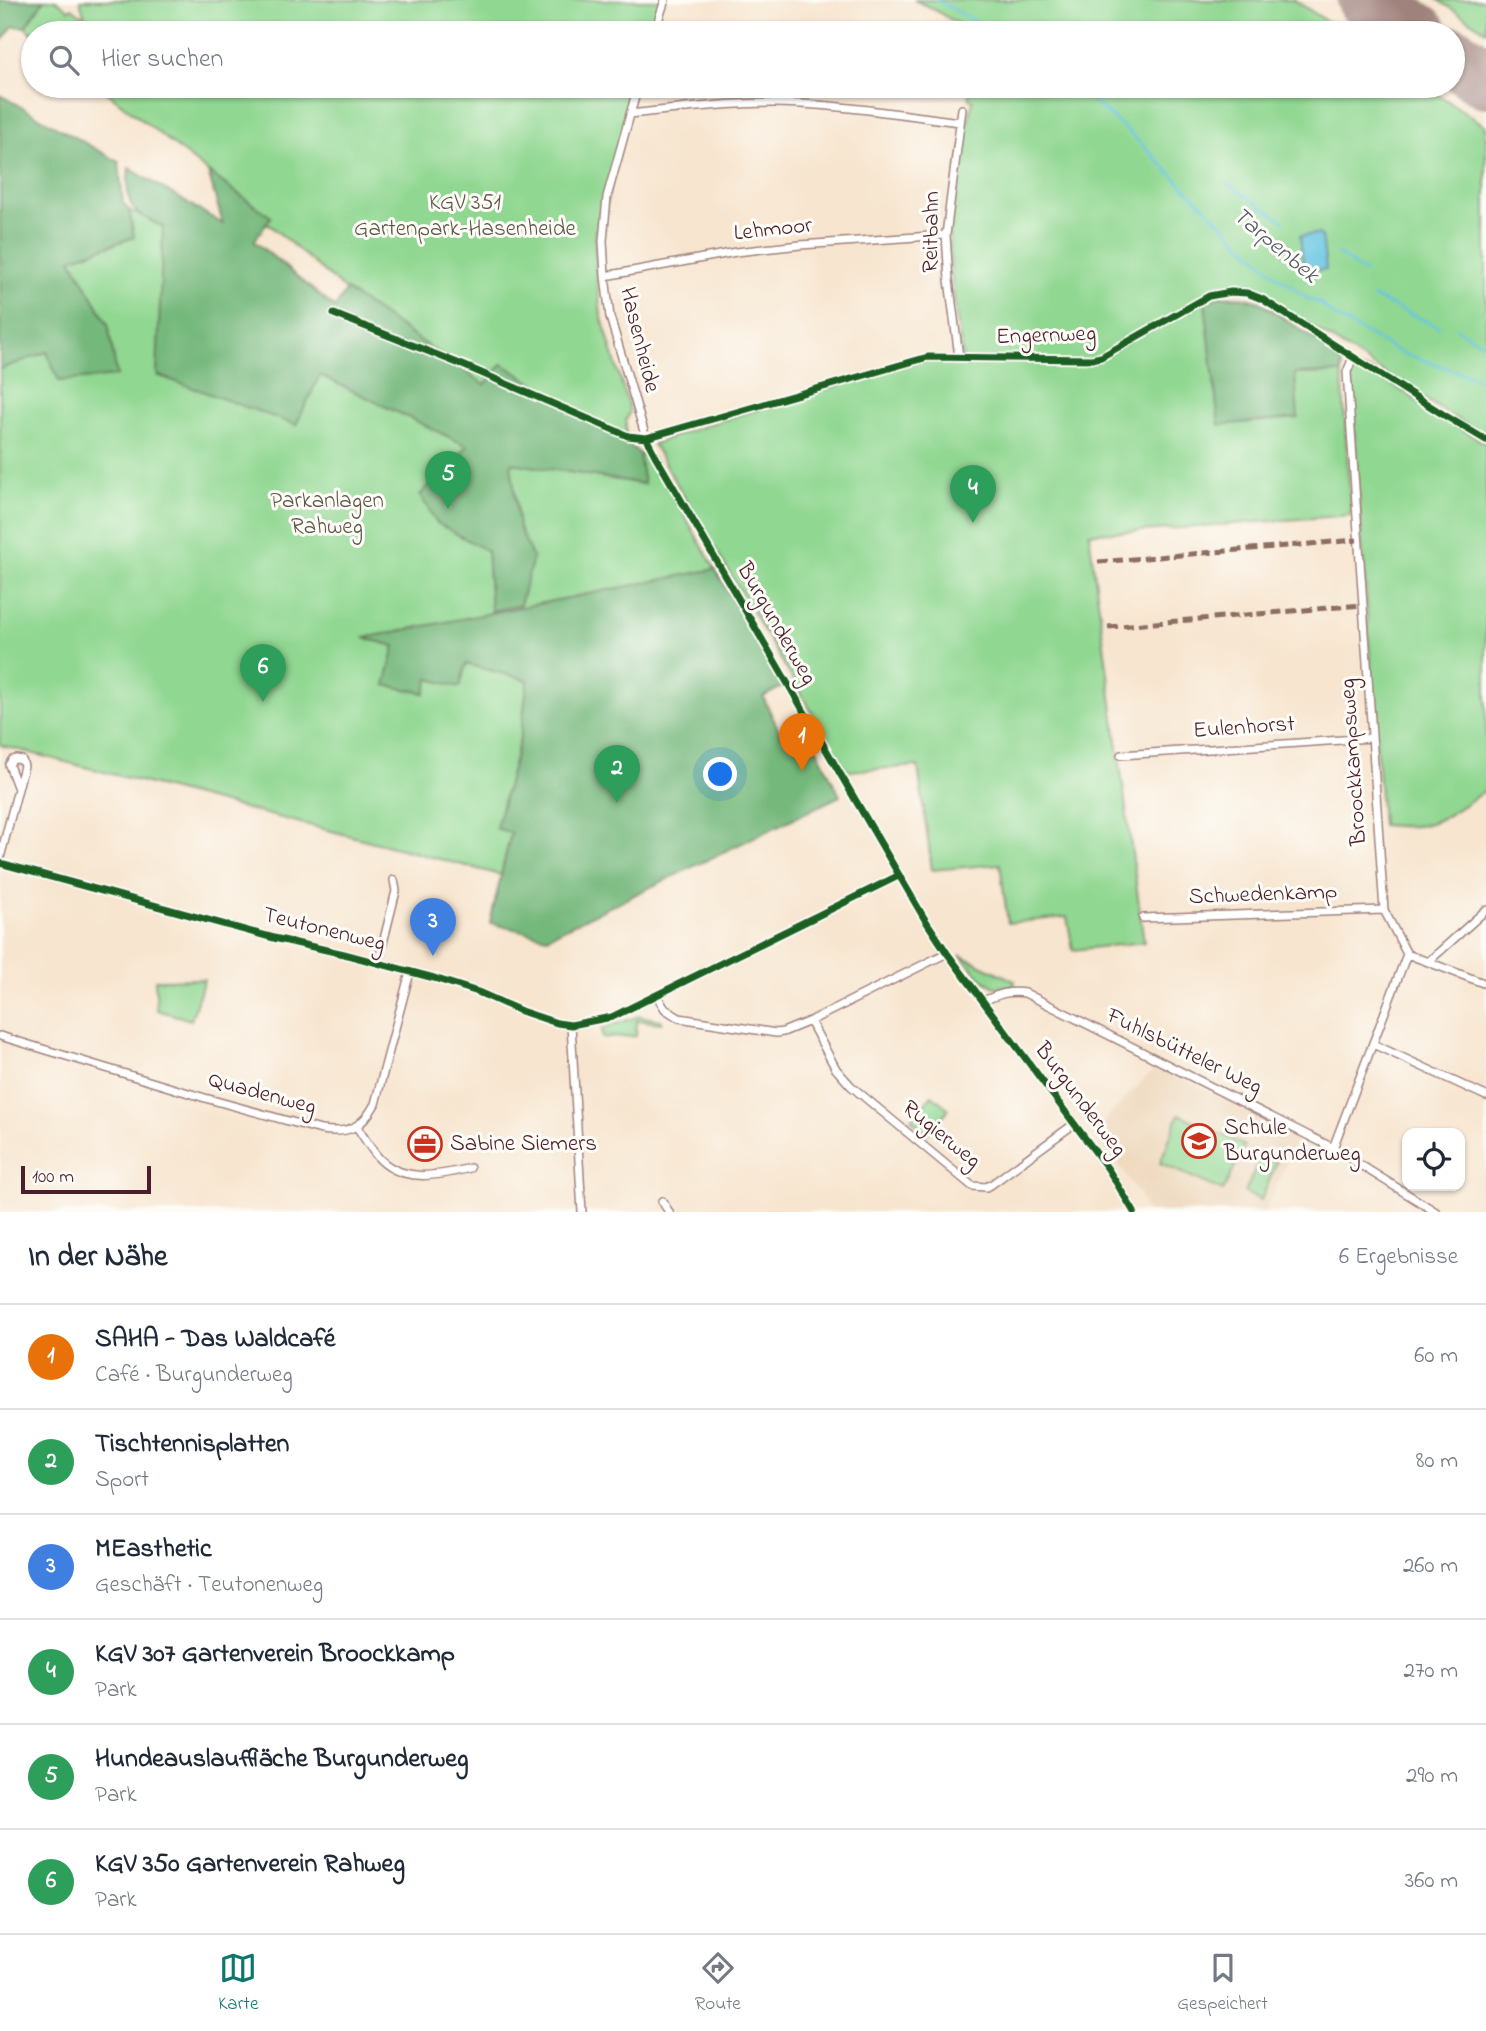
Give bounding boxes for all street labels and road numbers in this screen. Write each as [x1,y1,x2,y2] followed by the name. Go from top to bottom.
[915,191,949,273] street label: Reitbahn
[732,209,815,251] street label: Lehmoor
[610,284,668,397] street label: Hasenheide
[995,318,1097,355] street label: Engernweg
[726,556,824,692] street label: Burgunderweg
[1332,677,1377,848] street label: Broockkampsweg
[1192,708,1296,748] street label: Eulenhorst
[1188,876,1338,914] street label: Schwedenkamp
[259,899,389,962] street label: Teutonenweg
[1099,1000,1267,1105] street label: Fuhlsbütteler Weg
[1024,1035,1134,1165] street label: Burgunderweg
[204,1064,320,1125] street label: Quadenweg
[894,1093,988,1178] street label: Rugierweg

